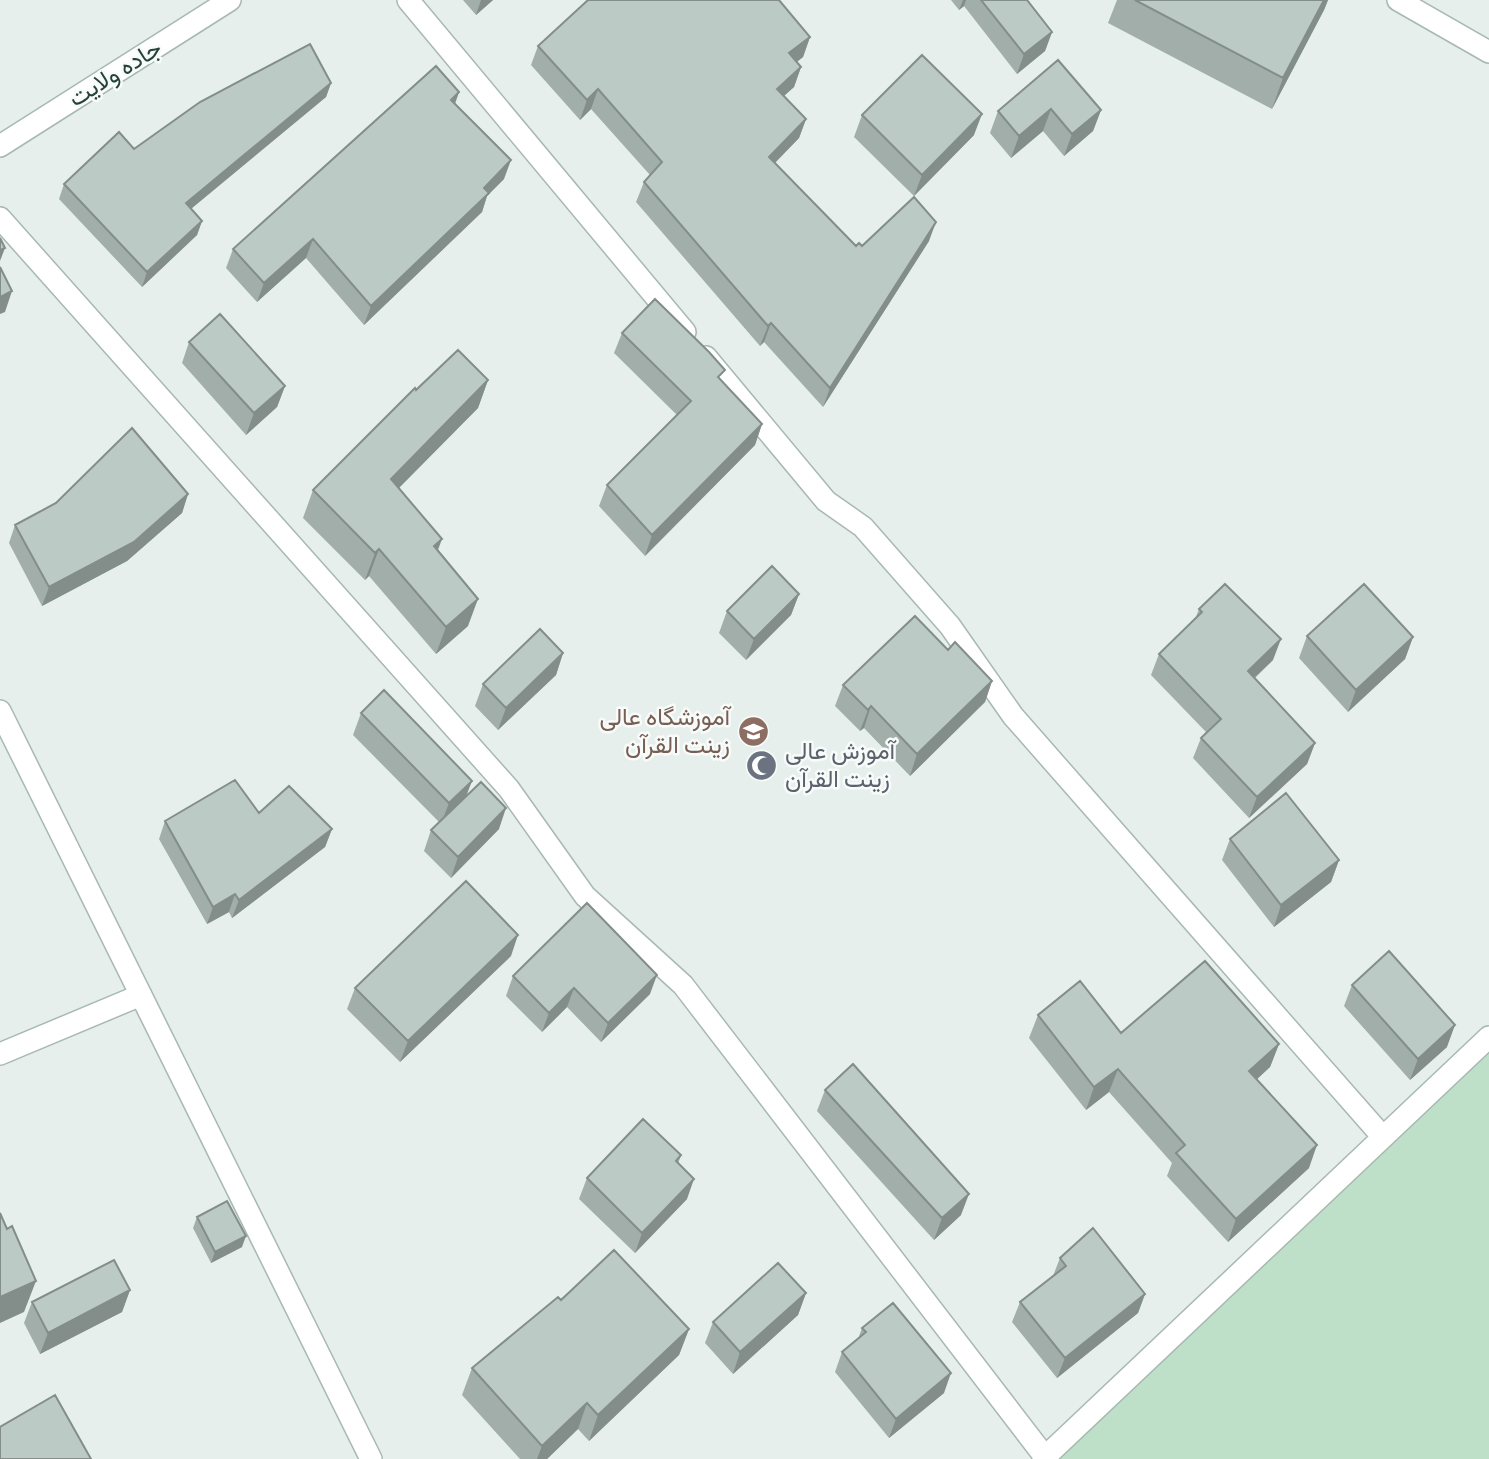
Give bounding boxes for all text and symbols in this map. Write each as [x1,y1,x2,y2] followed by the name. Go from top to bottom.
[62,32,167,113] street label: جاده ولایت
[600,701,732,760] place label: آموزشگاه عالی زینت القرآن
[736,714,770,748] school or university icon: آموزشگاه عالی زینت القرآن
[785,735,898,794] place label: آموزش عالی زینت القرآن
[745,748,779,782] mosque icon: آموزش عالی زینت القرآن

